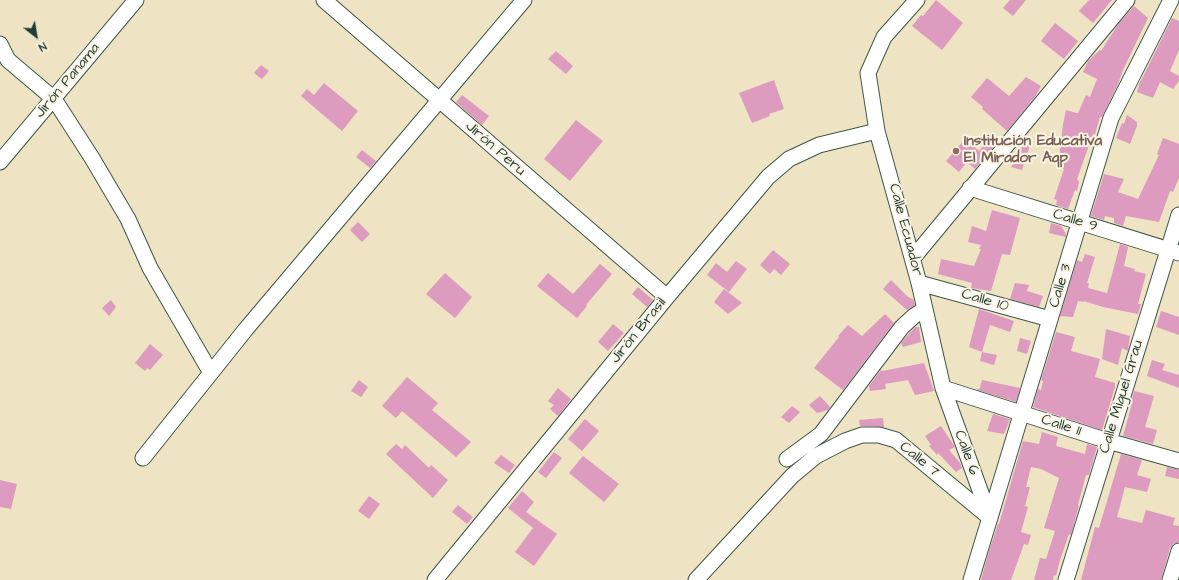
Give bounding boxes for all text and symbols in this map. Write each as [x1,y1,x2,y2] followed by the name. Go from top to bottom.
[16,16,56,56] north arrow
[36,39,49,55] text: N
[32,40,104,122] street label: Jirón Panama
[461,118,529,180] street label: Jirón Peru
[964,133,1102,168] place label: Institución Educativa El Mirador Aqp
[951,146,961,156] marker: Institución Educativa El Mirador Aqp
[884,182,926,278] street label: Calle Ecuador
[1051,206,1099,236] street label: Calle 9
[1046,262,1076,310] street label: Calle 3
[959,286,1011,316] street label: Calle 10
[607,295,671,367] street label: Jirón Brasil
[1096,338,1148,456] street label: Calle Miguel Grau
[1039,411,1083,441] street label: Calle 11
[950,428,982,478] street label: Calle 6
[895,438,943,482] street label: Calle 7

